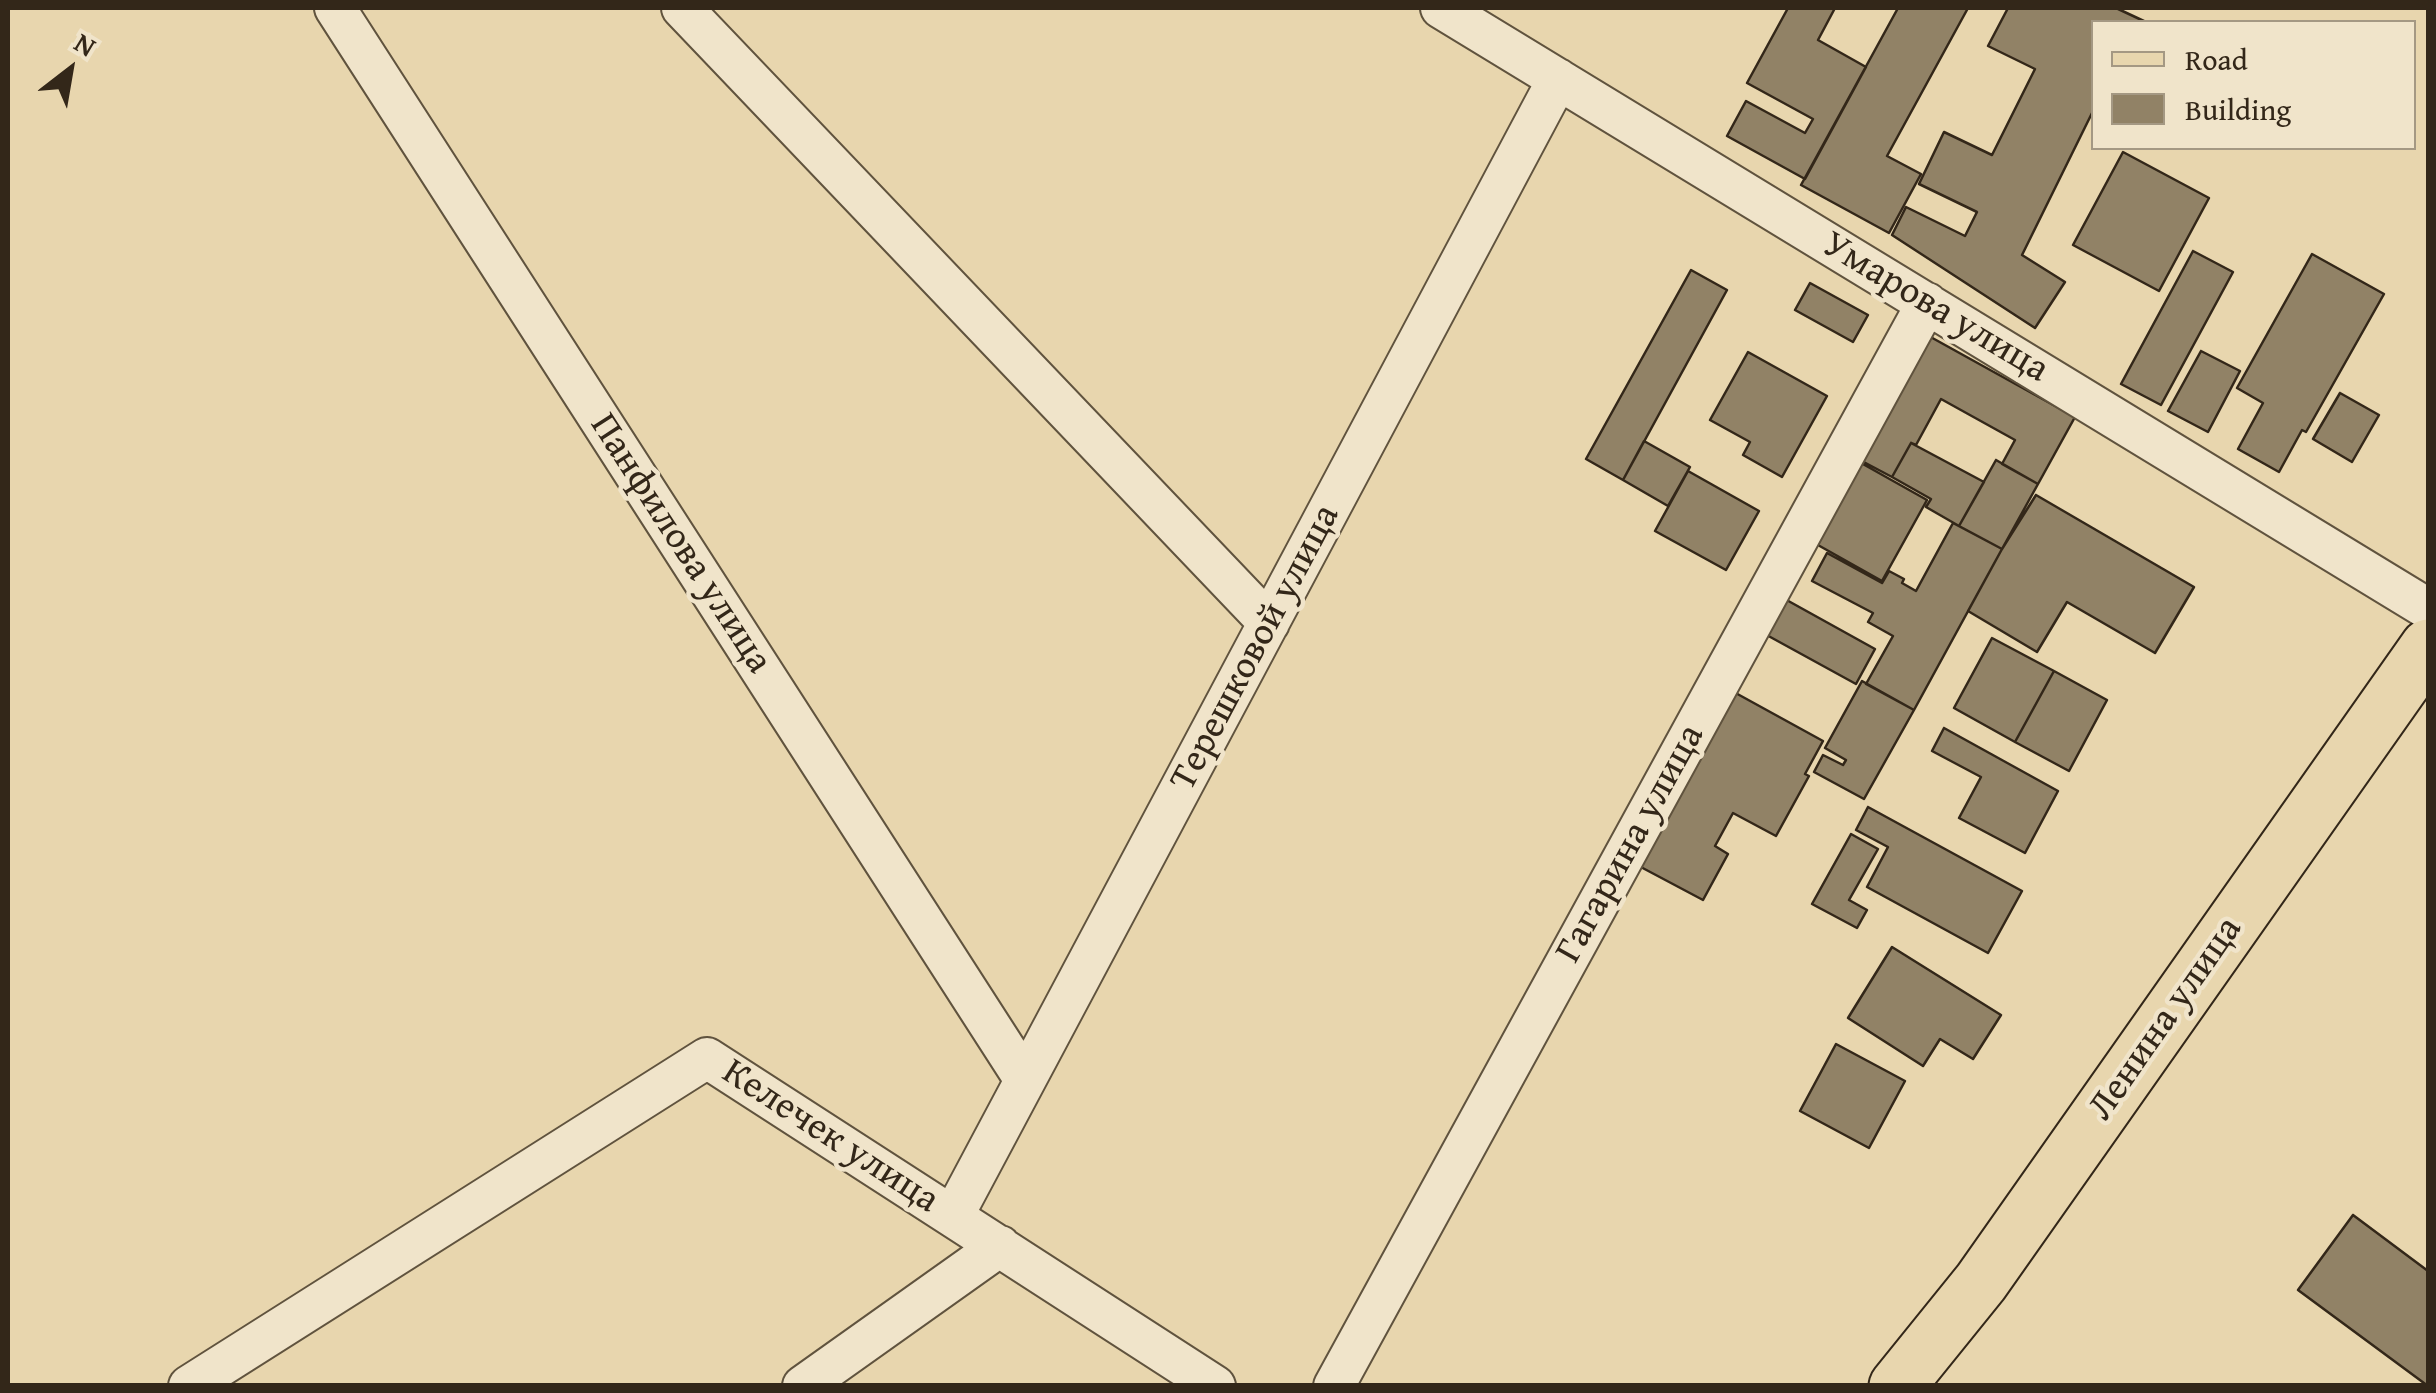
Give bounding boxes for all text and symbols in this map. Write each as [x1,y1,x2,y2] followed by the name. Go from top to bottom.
[20,20,120,120] north arrow
[2091,20,2416,150] legend
[67,21,104,66] text: N
[2185,37,2248,81] text: Road
[2185,87,2291,131] text: Building
[1814,223,2056,393] street label: Умарова улица
[579,406,781,682] street label: Панфилова улица
[1161,497,1351,799] street label: Терешковой улица
[1547,717,1715,971] street label: Гагарина улица
[2079,909,2253,1129] street label: Ленина улица
[713,1050,947,1224] street label: Келечек улица

